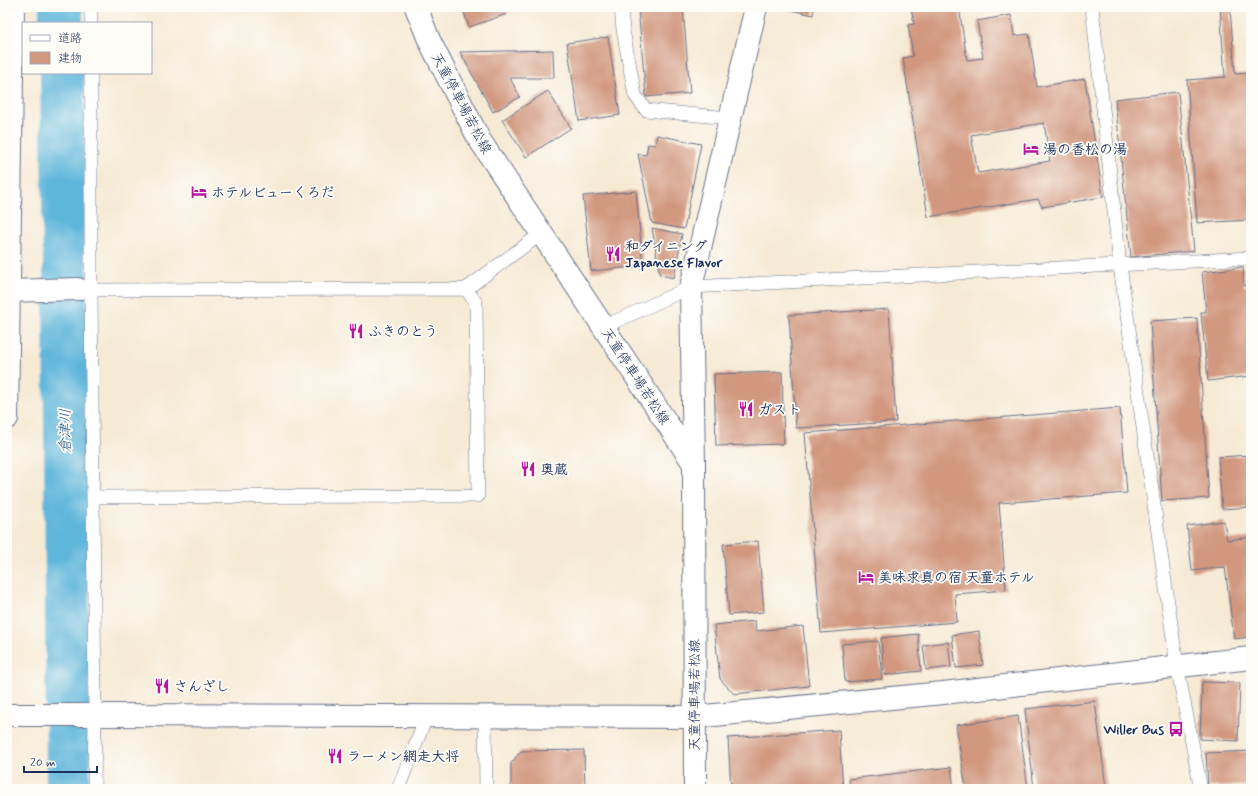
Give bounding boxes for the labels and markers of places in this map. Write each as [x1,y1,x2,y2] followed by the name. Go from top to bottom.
[1022,140,1040,158] hotel icon: 湯の香松の湯
[1043,141,1127,159] place label: 湯の香松の湯
[190,183,208,201] hotel icon: ホテルビューくろだ
[211,184,335,202] place label: ホテルビューくろだ
[625,238,724,272] place label: 和ダイニング Japanese Flavor
[604,245,622,263] restaurant icon: 和ダイニング Japanese Flavor
[347,322,365,340] restaurant icon: ふきのとう
[368,323,438,341] place label: ふきのとう
[737,400,755,418] restaurant icon: ガスト
[758,401,801,419] place label: ガスト
[519,460,537,478] restaurant icon: 奥蔵
[540,461,568,479] place label: 奥蔵
[857,568,875,586] hotel icon: 美味求真の宿 天童ホテル
[878,569,1035,587] place label: 美味求真の宿 天童ホテル
[153,677,171,695] restaurant icon: さんざし
[174,678,229,696] place label: さんざし
[1167,720,1185,738] bus stop icon: Willer Bus
[1102,721,1164,739] place label: Willer Bus
[326,747,344,765] restaurant icon: ラーメン網走大将
[347,748,459,766] place label: ラーメン網走大将

